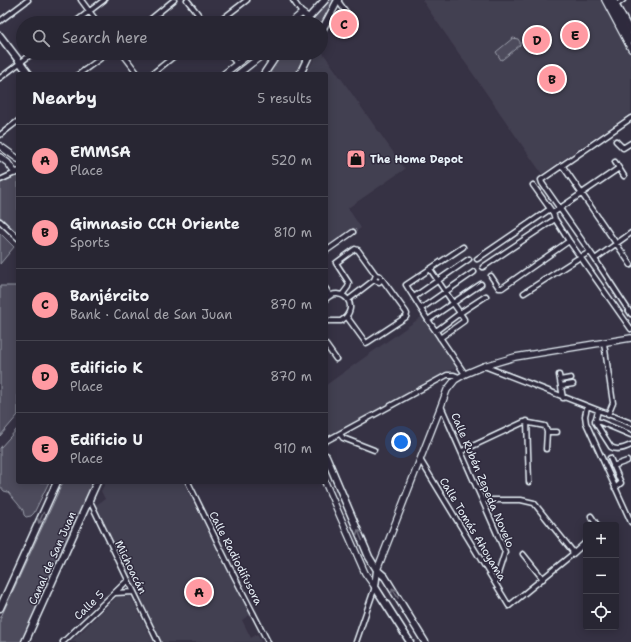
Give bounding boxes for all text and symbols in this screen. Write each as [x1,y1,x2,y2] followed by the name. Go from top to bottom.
[331,9,357,39] pin: C
[16,16,328,60] search box
[562,20,588,50] pin: E
[524,25,550,55] pin: D
[30,27,52,49] icon: search
[62,28,148,48] text: Search here
[539,64,565,94] pin: B
[32,87,97,109] text: Nearby
[257,90,312,107] text: 5 results
[70,142,131,162] text: EMMSA
[345,148,367,170] shop icon: The Home Depot
[40,152,50,169] text: A
[271,152,312,169] text: 520 m
[370,152,464,167] place label: The Home Depot
[70,162,103,179] text: Place
[70,214,240,234] text: Gimnasio CCH Oriente
[41,224,49,241] text: B
[274,224,312,241] text: 810 m
[70,234,110,251] text: Sports
[70,286,149,306] text: Banjército
[41,296,49,313] text: C
[270,296,312,313] text: 870 m
[70,306,232,323] text: Bank · Canal de San Juan
[70,358,143,378] text: Edificio K
[40,368,50,385] text: D
[270,368,312,385] text: 870 m
[70,378,103,395] text: Place
[447,410,518,550] street label: Calle Rubén Zepeda Novelo
[70,430,143,450] text: Edificio U
[391,432,411,452] your location
[41,440,49,457] text: E
[274,440,312,457] text: 910 m
[70,450,103,467] text: Place
[436,475,509,584] street label: Calle Tomás Ahoyama
[25,509,80,607] street label: Canal de San Juan
[205,509,266,608] street label: Calle Radiodifusora
[37,511,44,523] one-way arrow
[583,522,619,630] map controls
[583,522,619,558] button: +
[355,530,363,542] one-way arrow
[111,538,150,597] street label: Michoacán
[583,558,619,594] button: −
[186,577,212,607] pin: A
[71,587,108,623] street label: Calle 5
[390,587,398,599] one-way arrow
[583,594,619,630] button: locate

